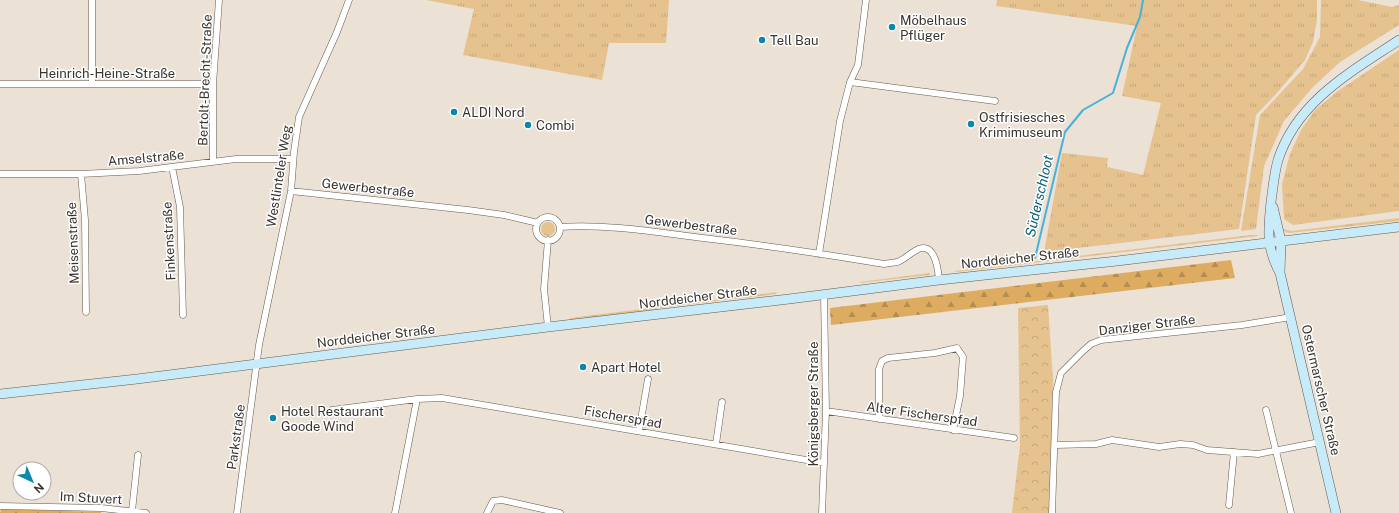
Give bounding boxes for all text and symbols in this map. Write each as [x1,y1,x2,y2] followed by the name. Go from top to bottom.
[900,13,967,43] place label: Möbelhaus Pflüger
[195,14,215,146] street label: Bertolt-Brecht-Straße
[887,22,897,32] marker: Möbelhaus Pflüger
[770,33,818,48] place label: Tell Bau
[757,35,767,45] marker: Tell Bau
[39,66,175,81] street label: Heinrich-Heine-Straße
[462,105,524,120] place label: ALDI Nord
[449,107,459,117] marker: ALDI Nord
[979,110,1065,140] place label: Ostfrisiesches Krimimuseum
[536,118,575,133] place label: Combi
[966,119,976,129] marker: Ostfrisiesches Krimimuseum
[523,120,533,130] marker: Combi
[264,124,294,228] street label: Westlinteler Weg
[107,147,185,169] street label: Amselstraße
[1022,153,1056,239] water label: Süderschloot
[321,176,415,200] street label: Gewerbestraße
[159,201,179,281] street label: Finkenstraße
[64,202,82,284] street label: Meisenstraße
[644,212,738,238] street label: Gewerbestraße
[960,244,1080,272] street label: Norddeicher Straße
[638,282,758,312] street label: Norddeicher Straße
[1098,312,1196,338] street label: Danziger Straße
[316,321,436,351] street label: Norddeicher Straße
[1299,323,1343,457] street label: Ostermarscher Straße
[806,341,821,467] street label: Königsberger Straße
[591,360,661,375] place label: Apart Hotel
[578,362,588,372] marker: Apart Hotel
[866,399,978,429] street label: Alter Fischerspfad
[224,403,248,471] street label: Parkstraße
[583,403,663,431] street label: Fischerspfad
[281,404,384,434] place label: Hotel Restaurant Goode Wind
[268,413,278,423] marker: Hotel Restaurant Goode Wind
[12,461,52,501] north arrow
[32,481,46,495] text: N
[59,489,123,507] street label: Im Stuvert

